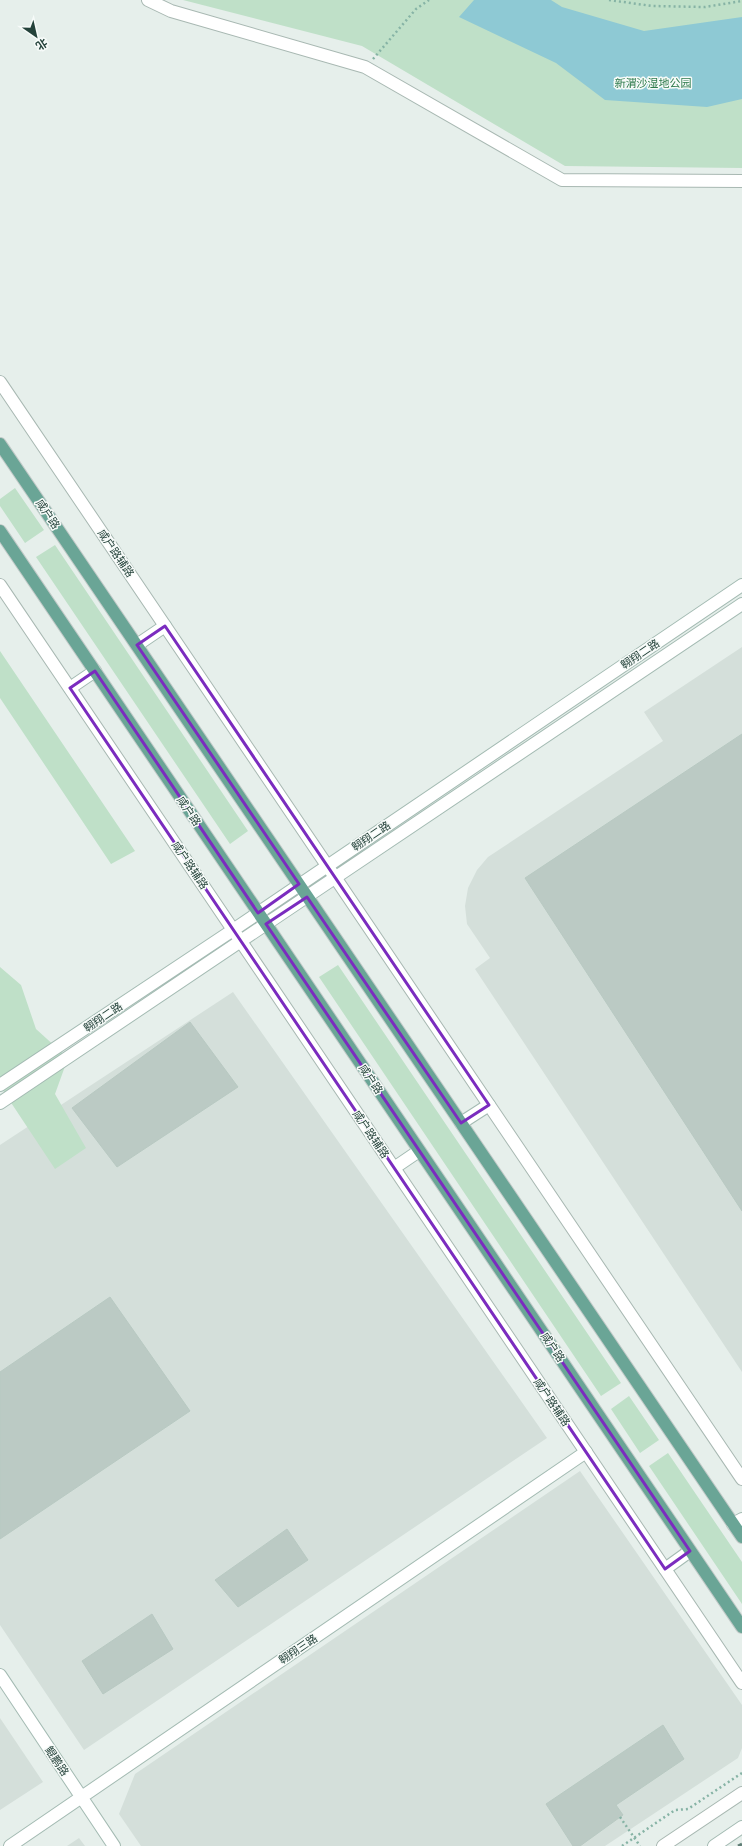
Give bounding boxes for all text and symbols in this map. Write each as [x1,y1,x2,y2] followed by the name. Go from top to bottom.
[16,16,56,56] north arrow
[33,35,50,53] text: 北
[615,76,692,90] park label: 新渭沙湿地公园
[33,496,63,532] street label: 咸户路
[95,526,137,580] street label: 咸户路辅路
[618,636,662,672] street label: 翱翔二路
[174,793,204,829] street label: 咸户路
[349,818,393,854] street label: 翱翔二路
[169,838,211,892] street label: 咸户路辅路
[81,999,125,1035] street label: 翱翔二路
[356,1061,386,1097] street label: 咸户路
[350,1107,392,1161] street label: 咸户路辅路
[538,1329,568,1365] street label: 咸户路
[531,1375,573,1429] street label: 咸户路辅路
[276,1631,320,1667] street label: 翱翔三路
[42,1743,72,1779] street label: 鲲鹏路

